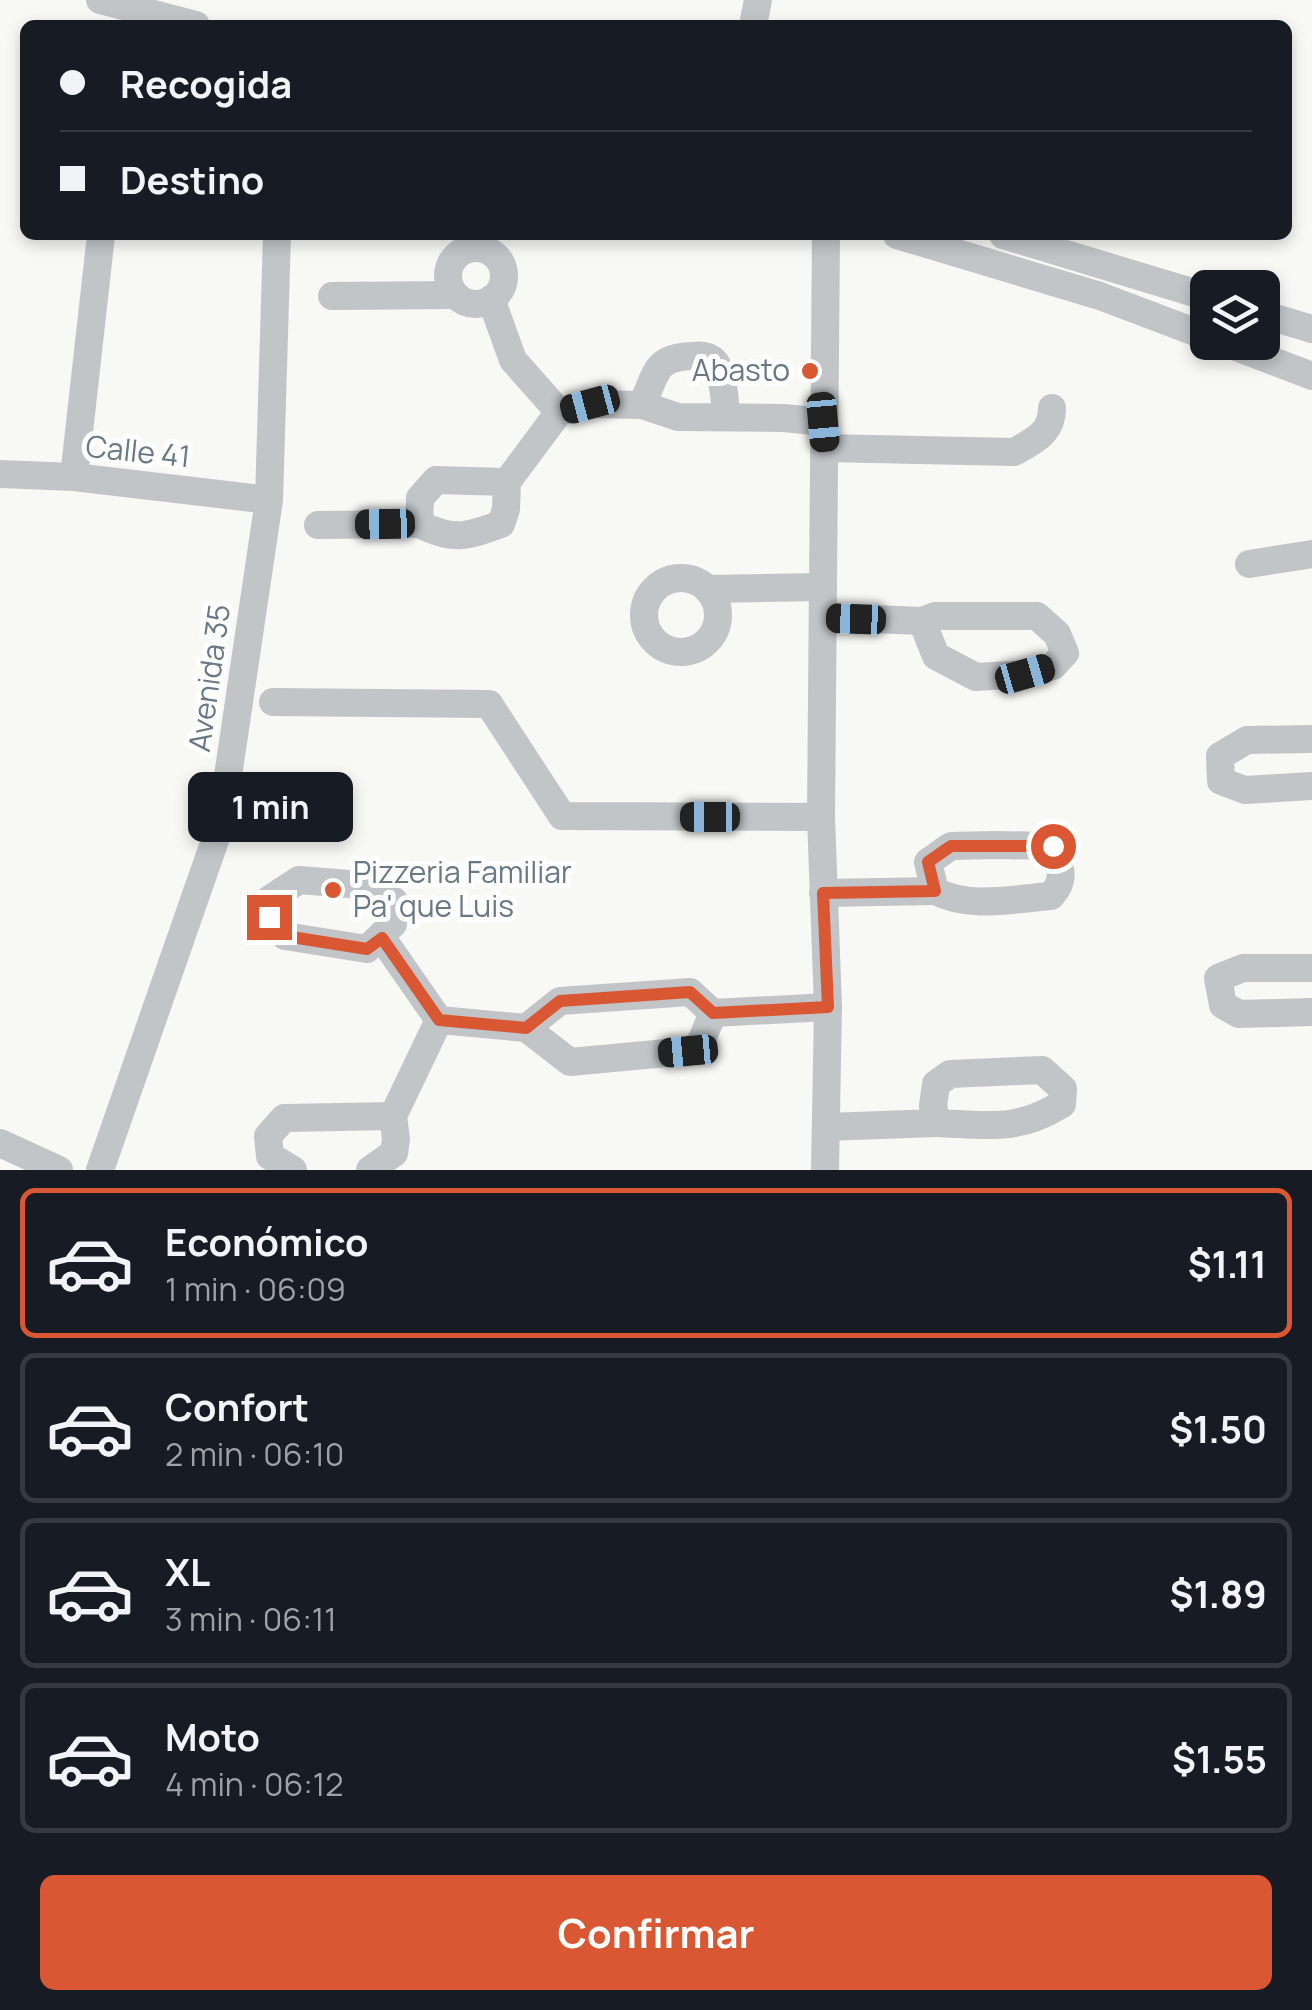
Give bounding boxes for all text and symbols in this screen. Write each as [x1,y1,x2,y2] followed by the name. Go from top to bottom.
[120,57,292,109] text: Recogida
[120,153,264,205] text: Destino
[1190,270,1280,360] map controls
[1190,270,1280,360] button: layers
[692,349,790,390] place label: Abasto
[799,360,821,382] marker: Abasto
[557,382,623,426] car
[805,391,841,453] car
[84,425,193,476] street label: Calle 41
[355,508,415,540] car
[178,601,239,754] street label: Avenida 35
[825,603,887,635] car
[992,651,1058,697] car
[186,772,352,842] callout: 1 min
[231,785,310,829] text: 1 min
[680,802,740,832] car
[1031,824,1076,869] route start
[353,851,572,926] place label: Pizzeria Familiar Pa' que Luis
[322,879,344,901] marker: Pizzeria Familiar Pa' que Luis
[247,895,292,940] route end
[657,1033,719,1069] car
[165,1215,369,1267] text: Económico
[45,1218,135,1308] icon: car
[1188,1237,1267,1289] text: $1.11
[165,1267,346,1311] text: 1 min · 06:09
[165,1380,309,1432] text: Confort
[45,1383,135,1473] icon: car
[1169,1402,1267,1454] text: $1.50
[165,1432,344,1476] text: 2 min · 06:10
[165,1545,210,1597] text: XL
[45,1548,135,1638] icon: car
[1170,1567,1267,1619] text: $1.89
[165,1597,337,1641] text: 3 min · 06:11
[165,1710,260,1762] text: Moto
[45,1713,135,1803] icon: car
[1172,1732,1267,1784] text: $1.55
[165,1762,344,1806] text: 4 min · 06:12
[40,1875,1272,1990] button: Confirmar

